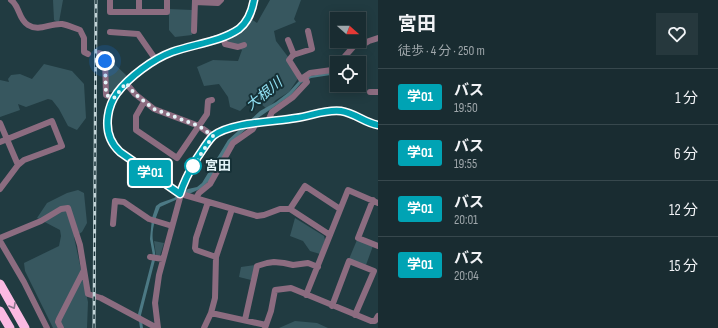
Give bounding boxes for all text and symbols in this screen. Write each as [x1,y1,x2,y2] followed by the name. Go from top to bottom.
[330,12,366,48] north arrow
[330,12,366,92] map controls
[398,13,436,36] text: 宮田
[656,13,698,55] button: heart
[398,43,485,59] text: 徒歩 · 4 分 · 250 m
[95,51,115,71] your location
[330,56,366,92] button: locate
[242,73,287,114] water label: 大根川
[454,81,484,100] text: バス
[407,88,433,105] text: 学01
[675,89,698,108] text: 1 分
[454,100,478,116] text: 19:50
[454,137,484,156] text: バス
[407,144,433,161] text: 学01
[674,145,698,164] text: 6 分
[454,156,477,172] text: 19:55
[184,157,202,175] marker: 宮田
[205,158,231,174] place label: 宮田
[127,160,173,186] line badge: 学01
[137,164,163,181] text: 学01
[454,193,484,212] text: バス
[407,200,433,217] text: 学01
[669,201,698,220] text: 12 分
[454,212,478,228] text: 20:01
[454,249,484,268] text: バス
[407,256,433,273] text: 学01
[669,257,698,276] text: 15 分
[454,268,479,284] text: 20:04
[8,302,15,309] one-way arrow

